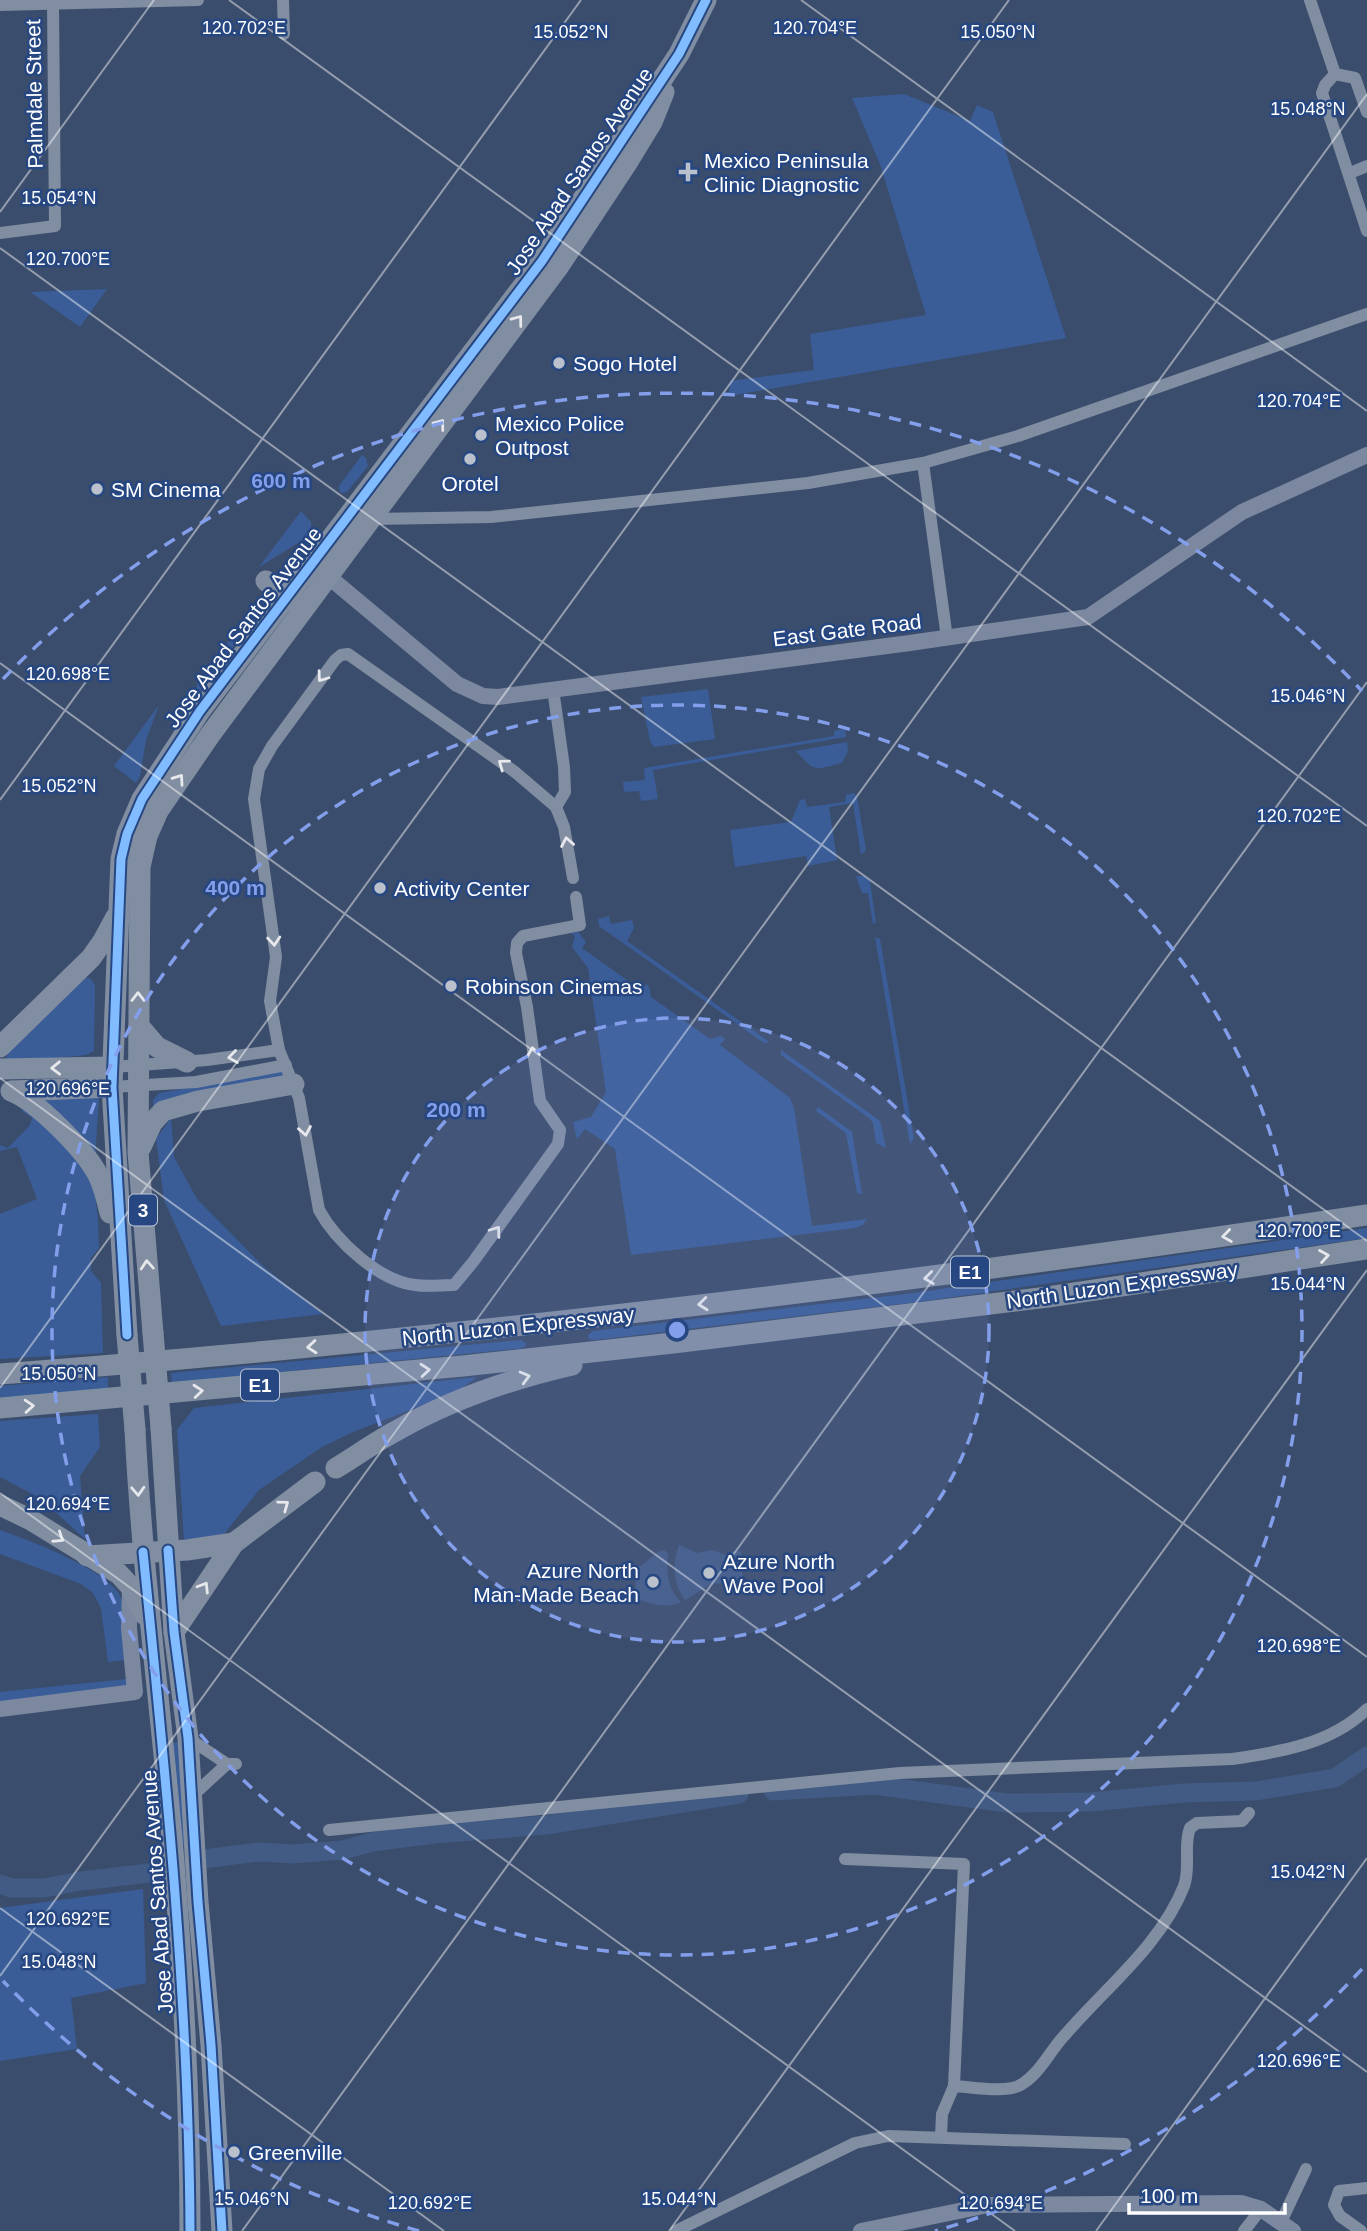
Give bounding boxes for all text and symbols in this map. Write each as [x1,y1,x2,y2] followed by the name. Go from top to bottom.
[202,18,286,38] text: 120.702°E
[773,18,857,38] text: 120.704°E
[21,19,47,169] street label: Palmdale Street
[533,22,609,42] text: 15.052°N
[960,22,1036,42] text: 15.050°N
[501,63,657,279] street label: Jose Abad Santos Avenue
[1270,99,1346,119] text: 15.048°N
[704,149,869,196] place label: Mexico Peninsula Clinic Diagnostic
[678,162,698,182] marker: Mexico Peninsula Clinic Diagnostic
[21,188,97,208] text: 15.054°N
[26,249,110,269] text: 120.700°E
[510,315,523,328] one-way arrow
[573,352,677,375] place label: Sogo Hotel
[551,355,567,371] marker: Sogo Hotel
[1257,391,1341,411] text: 120.704°E
[495,412,625,459] place label: Mexico Police Outpost
[431,420,444,432] one-way arrow
[473,427,489,443] marker: Mexico Police Outpost
[462,451,478,467] marker: Orotel
[251,469,311,492] text: 600 m
[441,472,499,495] place label: Orotel
[111,478,221,501] place label: SM Cinema
[89,481,105,497] marker: SM Cinema
[160,522,326,732] street label: Jose Abad Santos Avenue
[771,609,923,651] street label: East Gate Road
[26,664,110,684] text: 120.698°E
[318,670,331,682] one-way arrow
[1270,686,1346,706] text: 15.046°N
[499,760,511,772] one-way arrow
[171,774,183,787] one-way arrow
[21,776,97,796] text: 15.052°N
[1257,806,1341,826] text: 120.702°E
[560,836,575,848] one-way arrow
[205,876,265,899] text: 400 m
[394,877,529,900] place label: Activity Center
[372,880,388,896] marker: Activity Center
[266,935,281,946] one-way arrow
[465,975,642,998] place label: Robinson Cinemas
[443,978,459,994] marker: Robinson Cinemas
[131,992,146,1003] one-way arrow
[526,1047,541,1058] one-way arrow
[227,1049,239,1064] one-way arrow
[51,1060,61,1076] one-way arrow
[26,1079,110,1099] text: 120.696°E
[426,1098,486,1121] text: 200 m
[297,1125,312,1136] one-way arrow
[129,1194,157,1226] road number: 3
[1257,1221,1341,1241] text: 120.700°E
[488,1226,500,1239] one-way arrow
[1221,1228,1233,1243] one-way arrow
[1318,1249,1330,1264] one-way arrow
[951,1256,989,1288] road number: E1
[1005,1257,1240,1313] street label: North Luzon Expressway
[140,1259,155,1270] one-way arrow
[923,1270,935,1285] one-way arrow
[1270,1274,1346,1294] text: 15.044°N
[697,1297,709,1312] one-way arrow
[401,1302,636,1350] street label: North Luzon Expressway
[665,1318,689,1342] centre of rings
[306,1339,317,1354] one-way arrow
[420,1363,431,1378] one-way arrow
[21,1364,97,1384] text: 15.050°N
[241,1370,279,1400] road number: E1
[519,1371,531,1385] one-way arrow
[193,1384,204,1399] one-way arrow
[23,1399,34,1414] one-way arrow
[131,1486,146,1497] one-way arrow
[26,1494,110,1514] text: 120.694°E
[277,1500,289,1513] one-way arrow
[51,1530,64,1543] one-way arrow
[723,1550,835,1597] place label: Azure North Wave Pool
[473,1559,639,1606] place label: Azure North Man-Made Beach
[701,1565,717,1581] marker: Azure North Wave Pool
[645,1574,661,1590] marker: Azure North Man-Made Beach
[195,1582,208,1595] one-way arrow
[1257,1636,1341,1656] text: 120.698°E
[137,1769,177,2015] street label: Jose Abad Santos Avenue
[1270,1862,1346,1882] text: 15.042°N
[26,1909,110,1929] text: 120.692°E
[21,1952,97,1972] text: 15.048°N
[1257,2051,1341,2071] text: 120.696°E
[248,2141,343,2164] place label: Greenville
[226,2144,242,2160] marker: Greenville
[1129,2172,1285,2216] scale bar
[1140,2184,1198,2207] text: 100 m
[214,2189,290,2209] text: 15.046°N
[641,2189,717,2209] text: 15.044°N
[388,2193,472,2213] text: 120.692°E
[959,2193,1043,2213] text: 120.694°E

